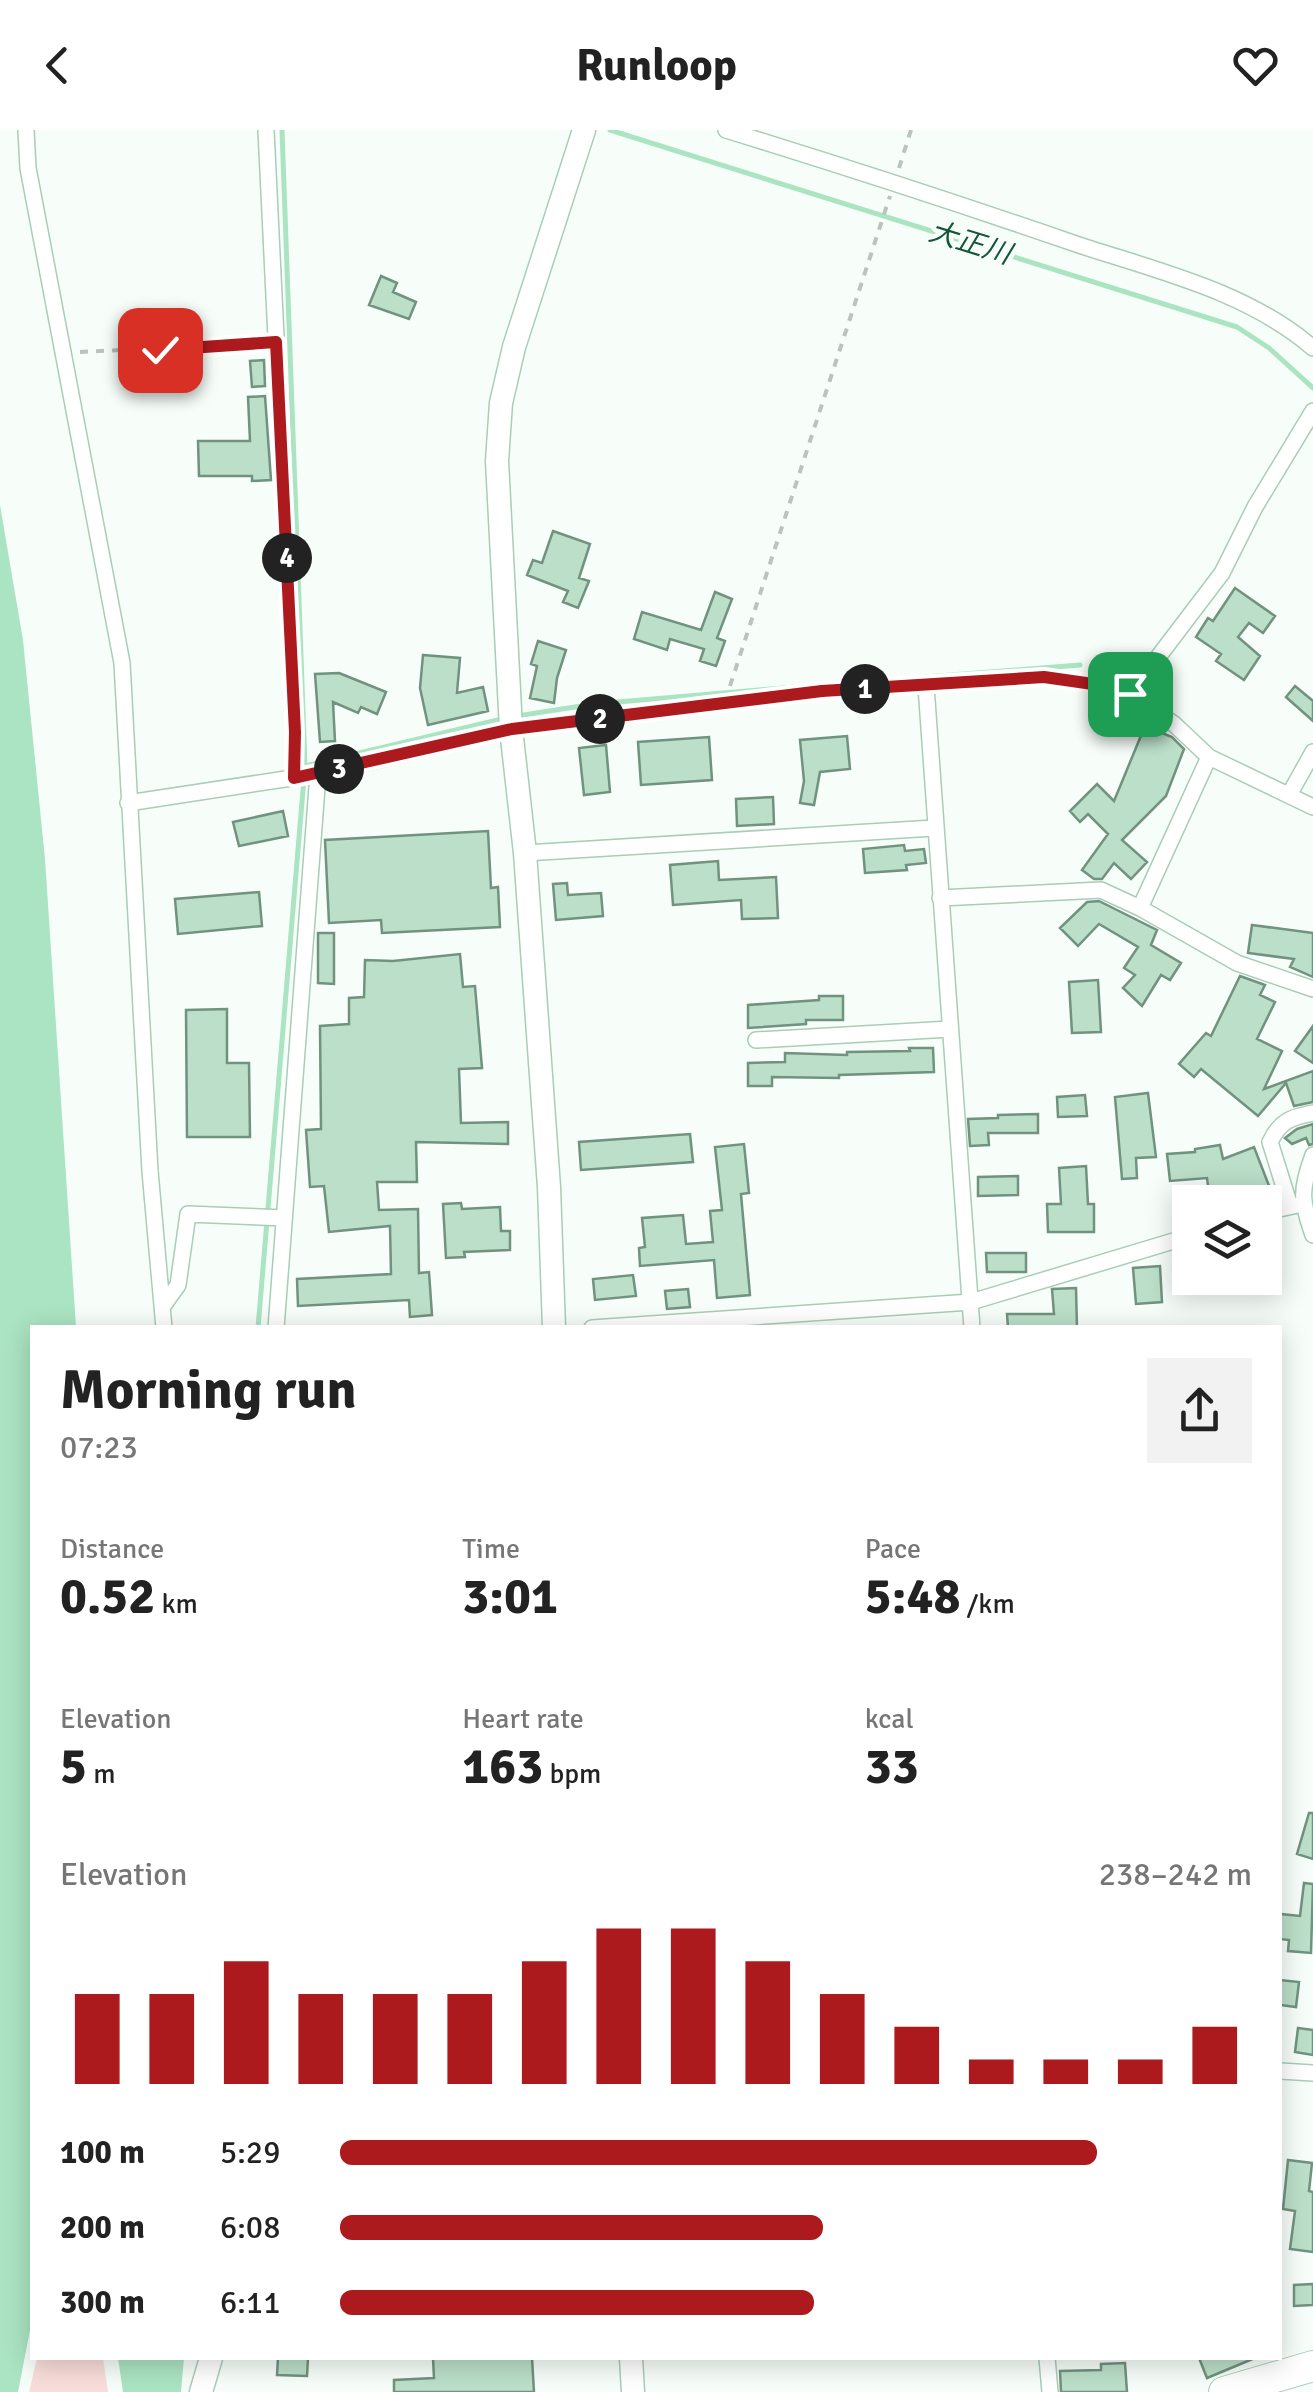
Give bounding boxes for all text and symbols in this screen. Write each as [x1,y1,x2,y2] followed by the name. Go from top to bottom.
[30,38,85,93] icon: back
[576,38,737,93] text: Runloop
[1228,38,1283,93] icon: heart
[925,214,1018,272] water label: 大正川
[118,308,203,393] pin
[133,323,188,378] icon: check
[262,533,312,583] pin: 4
[279,541,295,575] text: 4
[1088,652,1173,737] pin
[840,664,890,714] pin: 1
[1103,667,1158,722] icon: arrive
[857,672,873,706] text: 1
[575,694,625,744] pin: 2
[592,702,608,736] text: 2
[314,744,364,794] pin: 3
[331,752,347,786] text: 3
[1172,1185,1282,1295] map controls
[1172,1185,1282,1295] button: layers
[60,1356,357,1424] text: Morning run
[1147,1358,1252,1463] button: share
[60,1428,138,1467] text: 07:23
[60,1532,164,1566] text: Distance
[462,1532,520,1566] text: Time
[865,1532,921,1566] text: Pace
[60,1566,155,1628] text: 0.52
[462,1566,558,1628] text: 3:01
[865,1566,960,1628] text: 5:48
[155,1587,198,1621] text: km
[960,1587,1015,1621] text: /km
[60,1702,172,1736] text: Elevation
[462,1702,584,1736] text: Heart rate
[865,1702,914,1736] text: kcal
[60,1736,87,1798] text: 5
[462,1736,543,1798] text: 163
[865,1736,919,1798] text: 33
[87,1757,116,1791] text: m
[543,1757,601,1791] text: bpm
[60,1855,187,1894] text: Elevation
[1099,1855,1252,1894] text: 238–242 m
[60,2133,145,2172] text: 100 m
[220,2133,280,2172] text: 5:29
[60,2208,145,2247] text: 200 m
[220,2208,280,2247] text: 6:08
[60,2283,145,2322] text: 300 m
[220,2283,280,2322] text: 6:11

